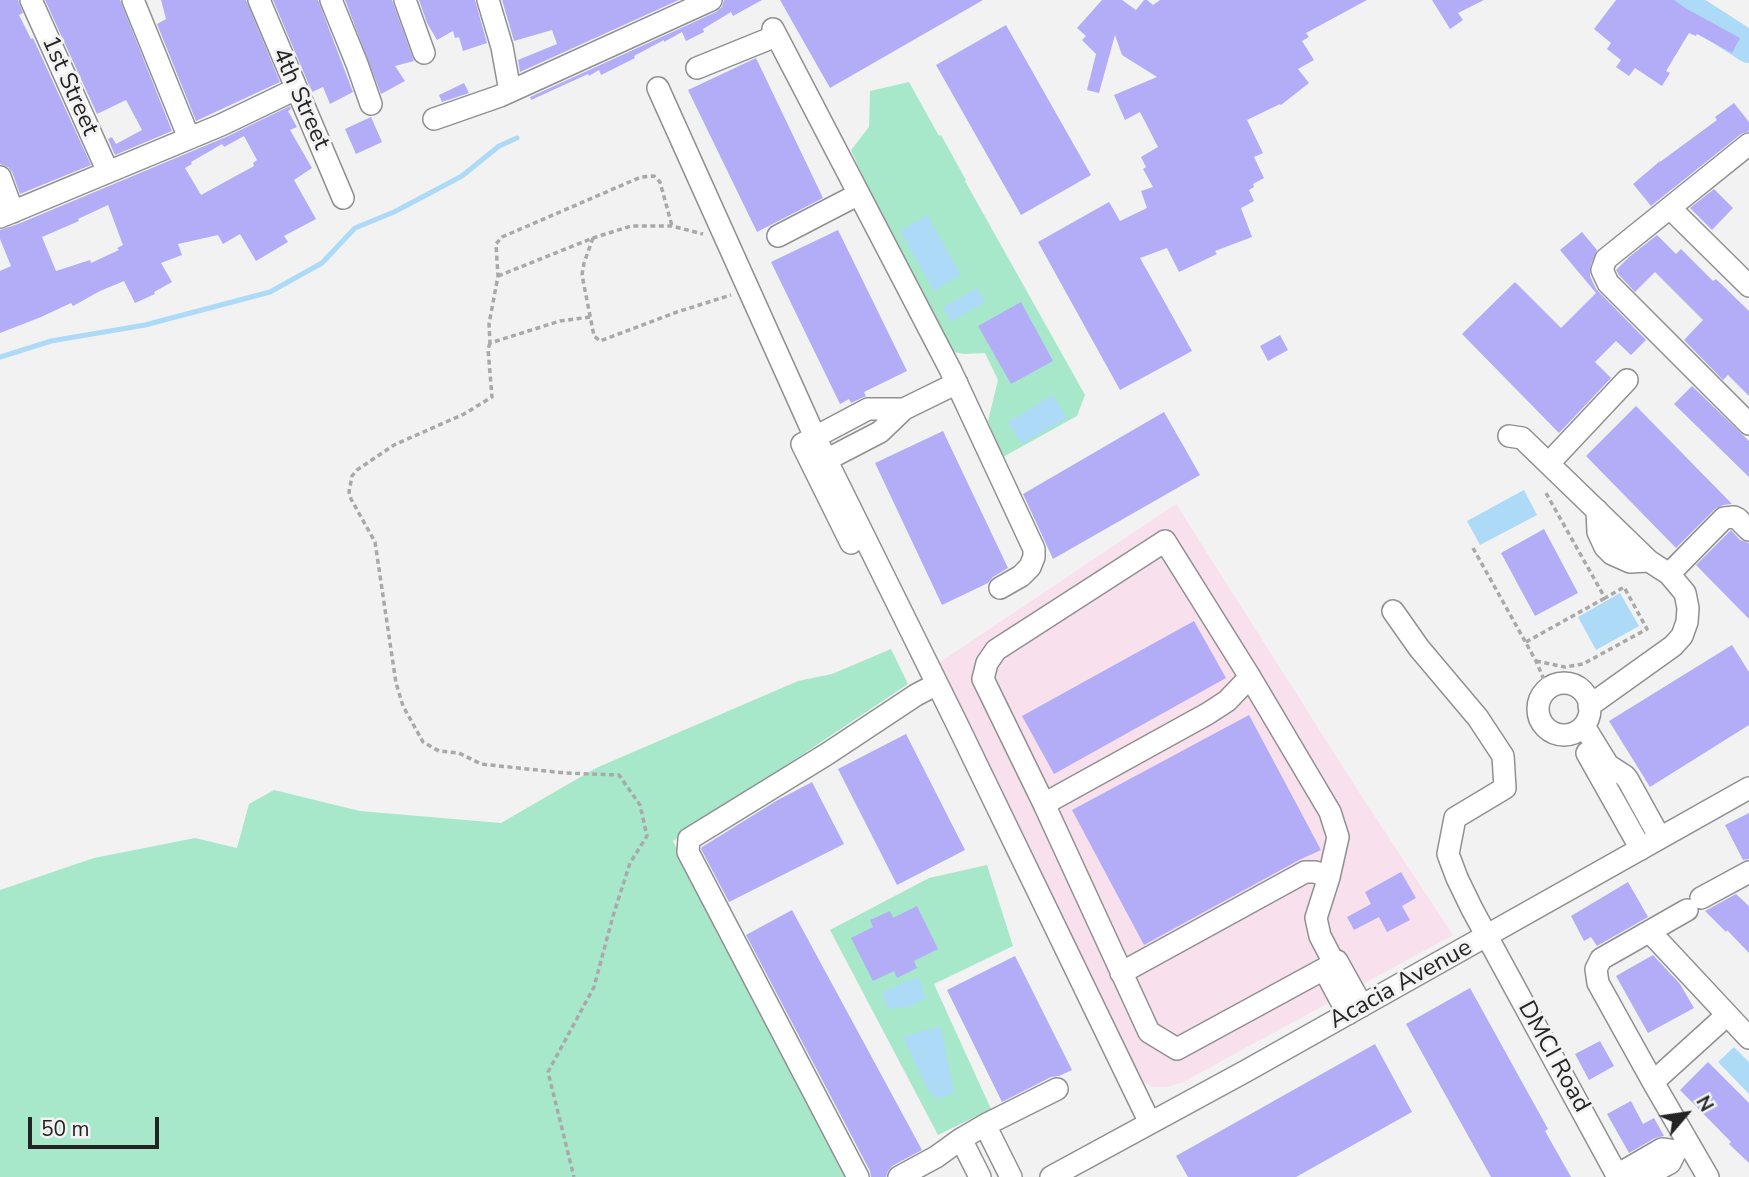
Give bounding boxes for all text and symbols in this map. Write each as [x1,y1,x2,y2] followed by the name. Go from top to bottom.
[34,32,104,140] street label: 1st Street
[265,44,335,154] street label: 4th Street
[1325,934,1477,1036] street label: Acacia Avenue
[1511,996,1595,1118] street label: DMCI Road
[1651,1079,1721,1149] north arrow
[1690,1091,1719,1116] text: N
[32,1104,163,1148] scale bar
[41,1115,90,1143] text: 50 m

